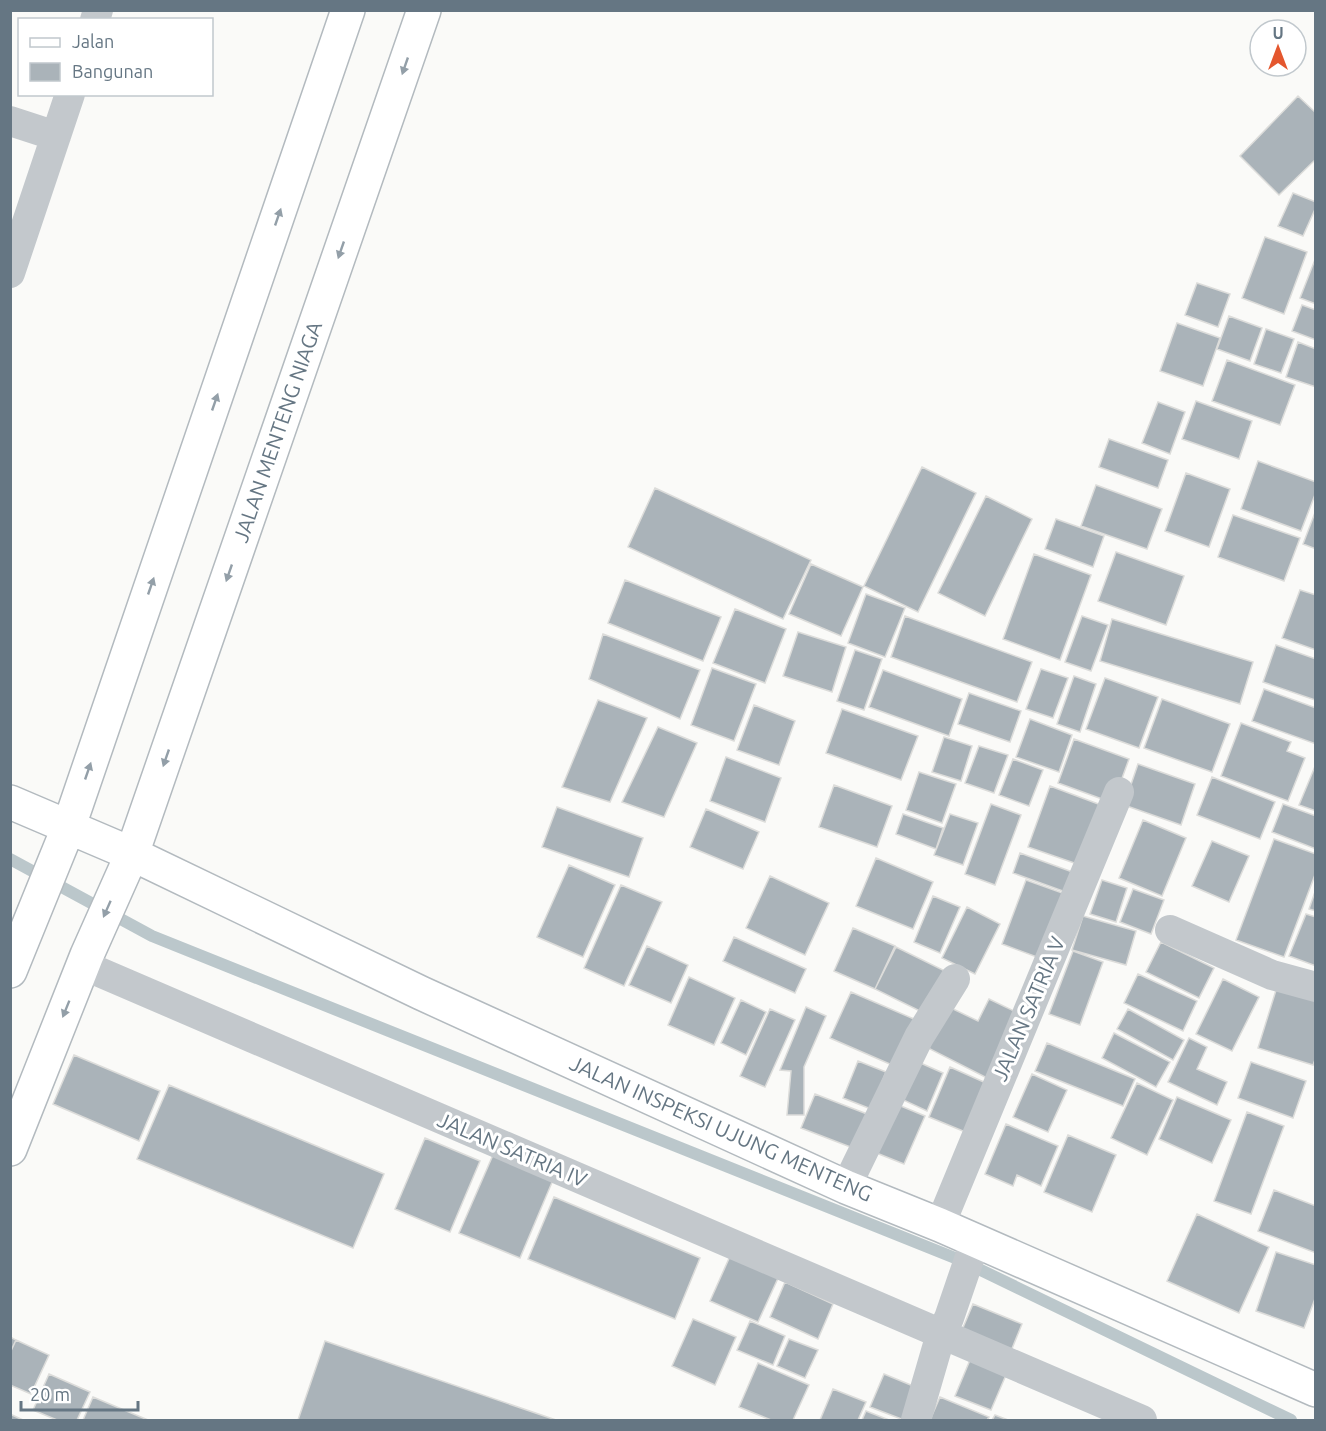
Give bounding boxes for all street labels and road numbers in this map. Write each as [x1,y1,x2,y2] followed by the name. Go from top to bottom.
[228,318,326,545] street label: JALAN MENTENG NIAGA
[987,932,1069,1084] street label: JALAN SATRIA V
[566,1050,876,1206] street label: JALAN INSPEKSI UJUNG MENTENG
[434,1107,591,1192] street label: JALAN SATRIA IV

